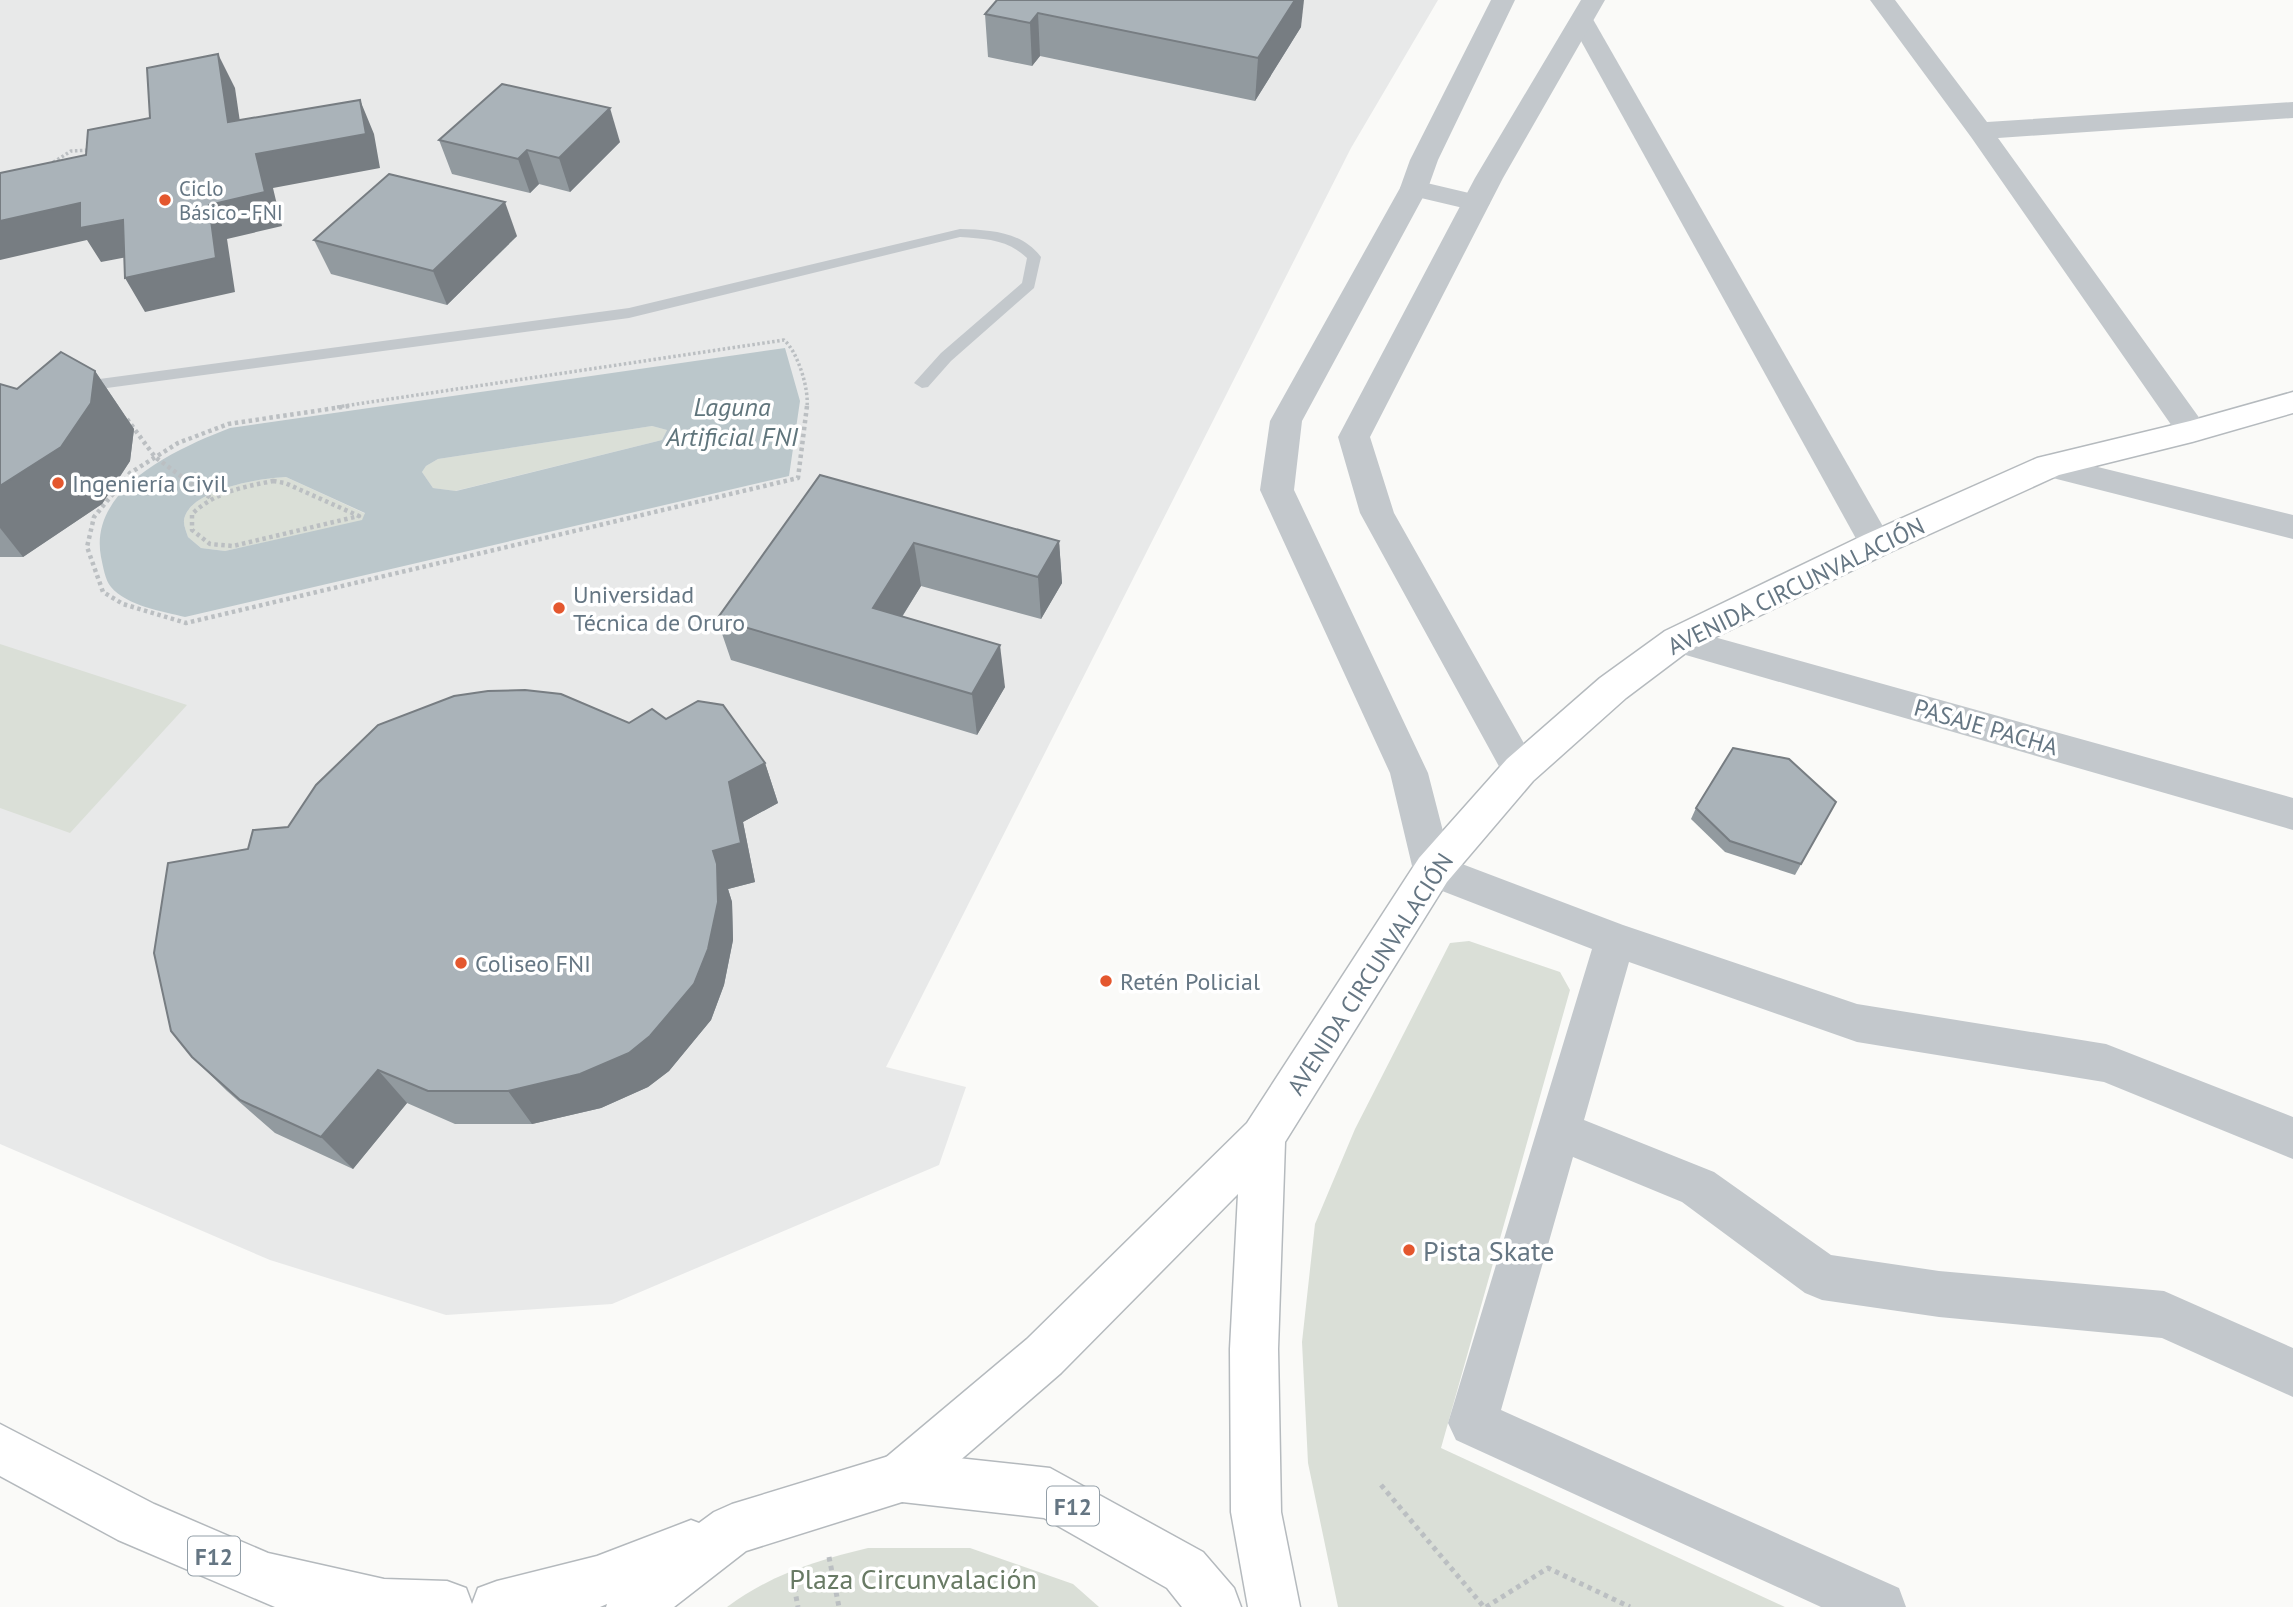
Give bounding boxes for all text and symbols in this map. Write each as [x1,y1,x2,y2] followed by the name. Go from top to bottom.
[179,175,283,226] place label: Ciclo Básico - FNI
[157,192,173,208] marker: Ciclo Básico - FNI
[665,390,799,453] water label: Laguna Artificial FNI
[72,468,227,499] place label: Ingeniería Civil
[50,475,66,491] marker: Ingeniería Civil
[1662,510,1930,662] street label: AVENIDA CIRCUNVALACIÓN
[573,579,745,638] place label: Universidad Técnica de Oruro
[551,600,567,616] marker: Universidad Técnica de Oruro
[1910,692,2062,762] street label: PASAJE PACHA
[1280,847,1460,1101] street label: AVENIDA CIRCUNVALACIÓN
[475,948,591,979] place label: Coliseo FNI
[453,955,469,971] marker: Coliseo FNI
[1120,966,1260,997] place label: Retén Policial
[1098,973,1114,989] marker: Retén Policial
[1423,1232,1554,1269] place label: Pista Skate
[1401,1242,1417,1258] marker: Pista Skate
[1047,1486,1099,1526] road number: F12
[188,1536,240,1576] road number: F12
[789,1560,1037,1597] park label: Plaza Circunvalación

